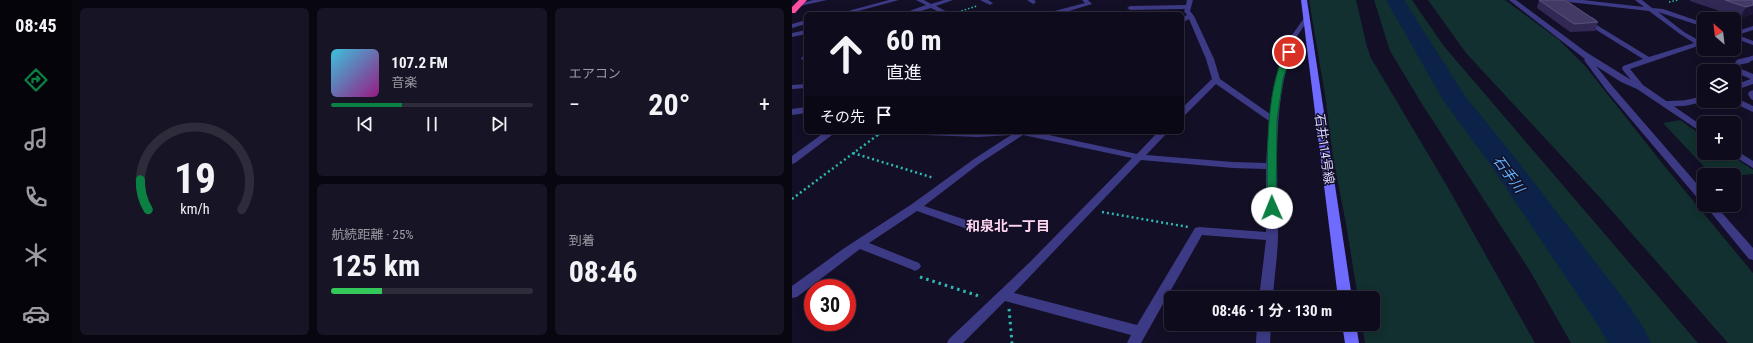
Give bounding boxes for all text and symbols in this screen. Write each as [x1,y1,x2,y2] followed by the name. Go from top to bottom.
[1697,12,1741,56] north arrow
[1697,12,1741,212] map controls
[15,15,57,36] text: 08:45
[886,24,942,57] text: 60 m
[820,28,872,80] icon: ahead
[1272,35,1306,69] pin
[1278,41,1300,63] icon: arrive
[391,54,448,72] text: 107.2 FM
[886,62,922,83] text: 直進
[1697,64,1741,108] button: layers
[22,66,50,94] icon: directions
[569,66,621,81] text: エアコン
[391,75,417,90] text: 音楽
[648,87,690,122] text: 20°
[569,92,580,117] text: −
[759,92,770,117] text: +
[873,104,895,126] icon: arrive
[820,108,865,126] text: その先
[354,113,376,135] icon: previous
[421,113,443,135] icon: pause
[488,113,510,135] icon: next
[1312,113,1337,185] street label: 石井114号線
[1697,116,1741,160] button: +
[22,125,50,153] icon: music
[1490,152,1529,197] water label: 石手川
[174,153,216,202] text: 19
[1697,168,1741,212] button: −
[22,183,50,211] icon: phone
[1251,187,1293,229] position arrow
[180,200,209,216] text: km/h
[966,218,1050,234] district label: 和泉北一丁目
[331,227,414,242] text: 航続距離 · 25%
[569,233,595,248] text: 到着
[22,241,50,269] icon: climate
[331,248,420,283] text: 125 km
[569,254,638,289] text: 08:46
[804,279,856,331] speed limit sign: 30
[22,300,50,328] icon: car
[1212,302,1332,320] text: 08:46 · 1 分 · 130 m

